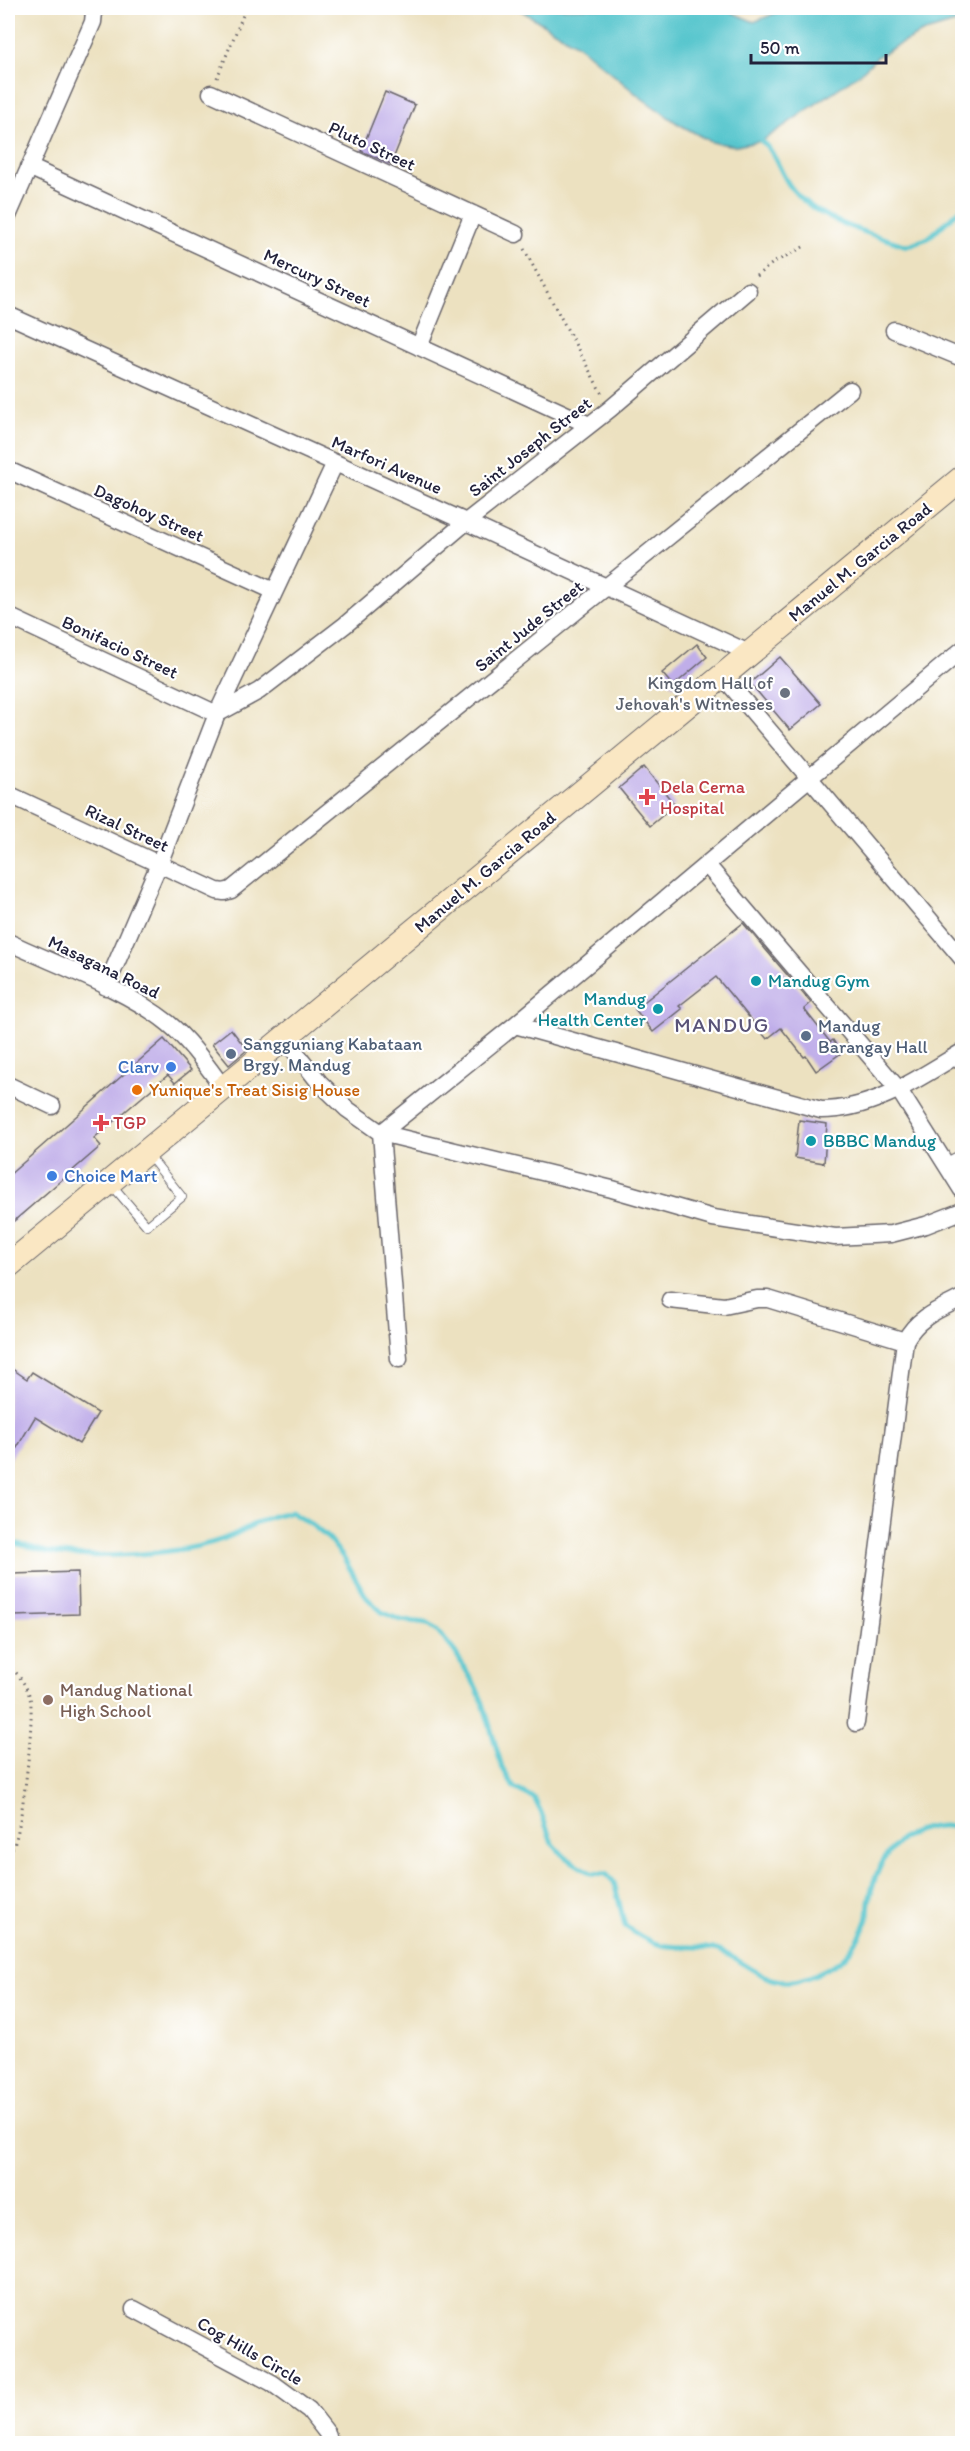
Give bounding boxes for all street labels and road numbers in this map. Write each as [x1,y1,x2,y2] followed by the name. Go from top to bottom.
[325,116,419,176] street label: Pluto Street
[260,244,374,312] street label: Mercury Street
[464,392,596,502] street label: Saint Joseph Street
[328,431,446,499] street label: Marfori Avenue
[91,479,208,547] street label: Dagohoy Street
[784,497,936,627] street label: Manuel M. Garcia Road
[470,575,588,677] street label: Saint Jude Street
[58,610,182,684] street label: Bonifacio Street
[82,799,173,857] street label: Rizal Street
[410,806,560,938] street label: Manuel M. Garcia Road
[44,930,164,1004] street label: Masagana Road
[193,2312,307,2390] street label: Cog Hills Circle

